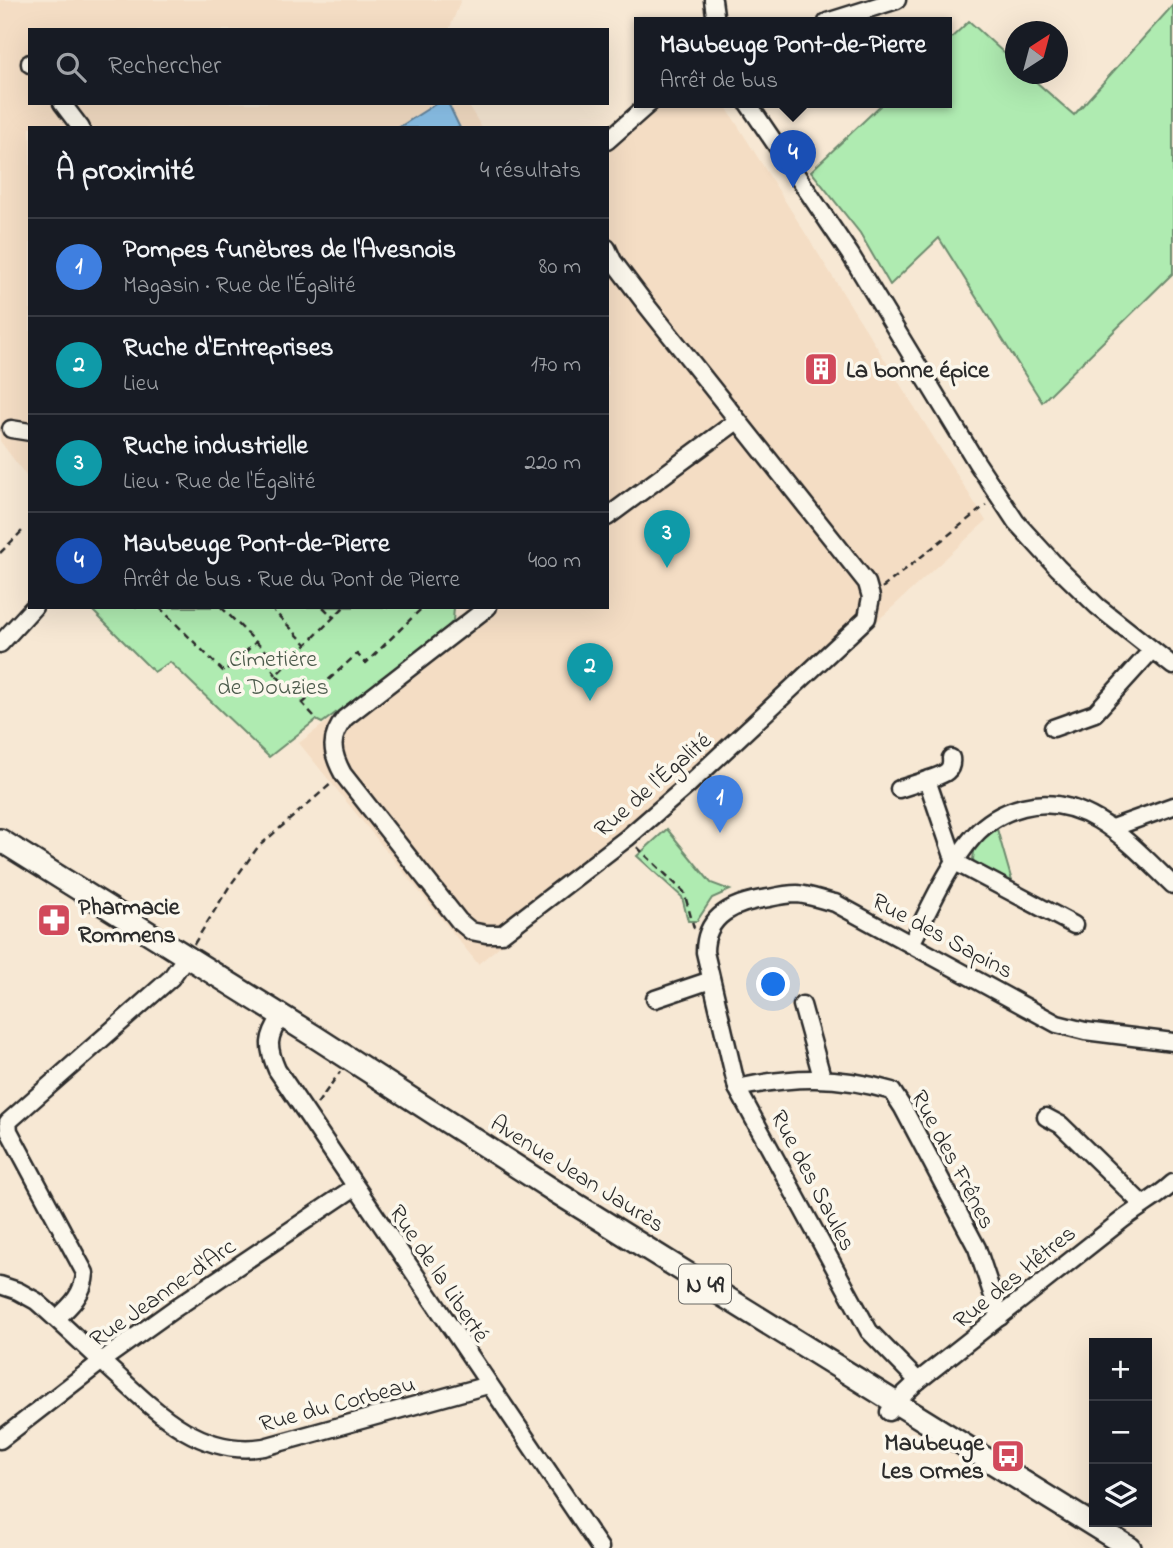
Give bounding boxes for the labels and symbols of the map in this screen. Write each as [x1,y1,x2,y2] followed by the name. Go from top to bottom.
[1005,21,1068,84] north arrow
[770,130,816,188] pin: 4
[802,350,840,388] building icon: La bonne épice
[846,354,990,389] place label: La bonne épice
[644,510,690,568] pin: 3
[217,643,329,706] park label: Cimetière de Douzies
[567,643,613,701] pin: 2
[587,725,720,847] street label: Rue de l'Égalité
[697,775,743,833] pin: 1
[865,885,1019,989] street label: Rue des Sapins
[78,891,181,954] place label: Pharmacie Rommens
[35,901,73,939] pharmacy icon: Pharmacie Rommens
[756,967,790,1001] your location
[900,1085,1003,1236] street label: Rue des Frênes
[760,1104,864,1258] street label: Rue des Saules
[483,1107,671,1243] street label: Avenue Jean Jaurès
[379,1198,497,1351] street label: Rue de la Liberté
[947,1217,1085,1339] street label: Rue des Hêtres
[83,1230,244,1358] street label: Rue Jeanne-d'Arc
[679,1264,731,1303] road number: N 49
[256,1368,419,1443] street label: Rue du Corbeau
[881,1427,985,1490] place label: Maubeuge Les Ormes
[989,1437,1027,1475] bus stop icon: Maubeuge Les Ormes

